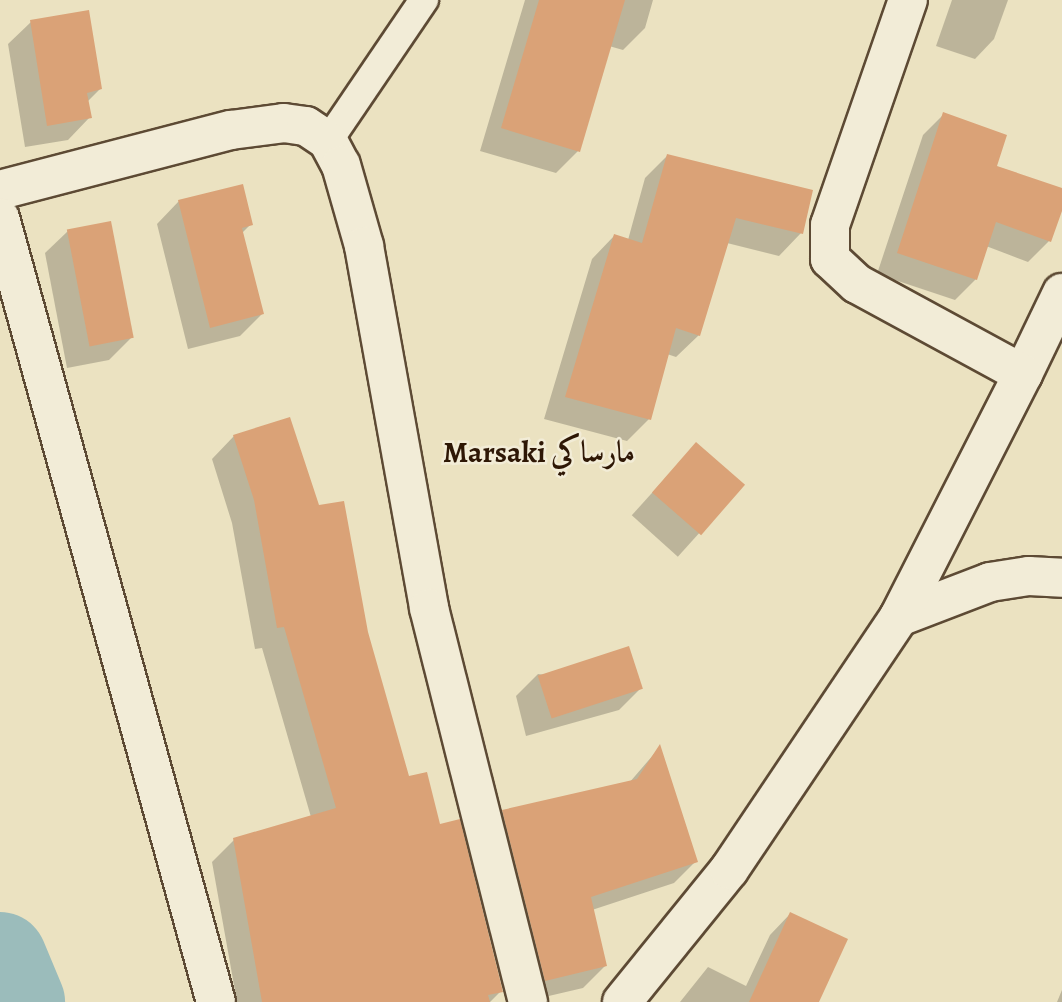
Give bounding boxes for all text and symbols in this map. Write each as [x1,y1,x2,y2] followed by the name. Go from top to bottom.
[443,434,635,470] district label: Marsaki مارساكي

